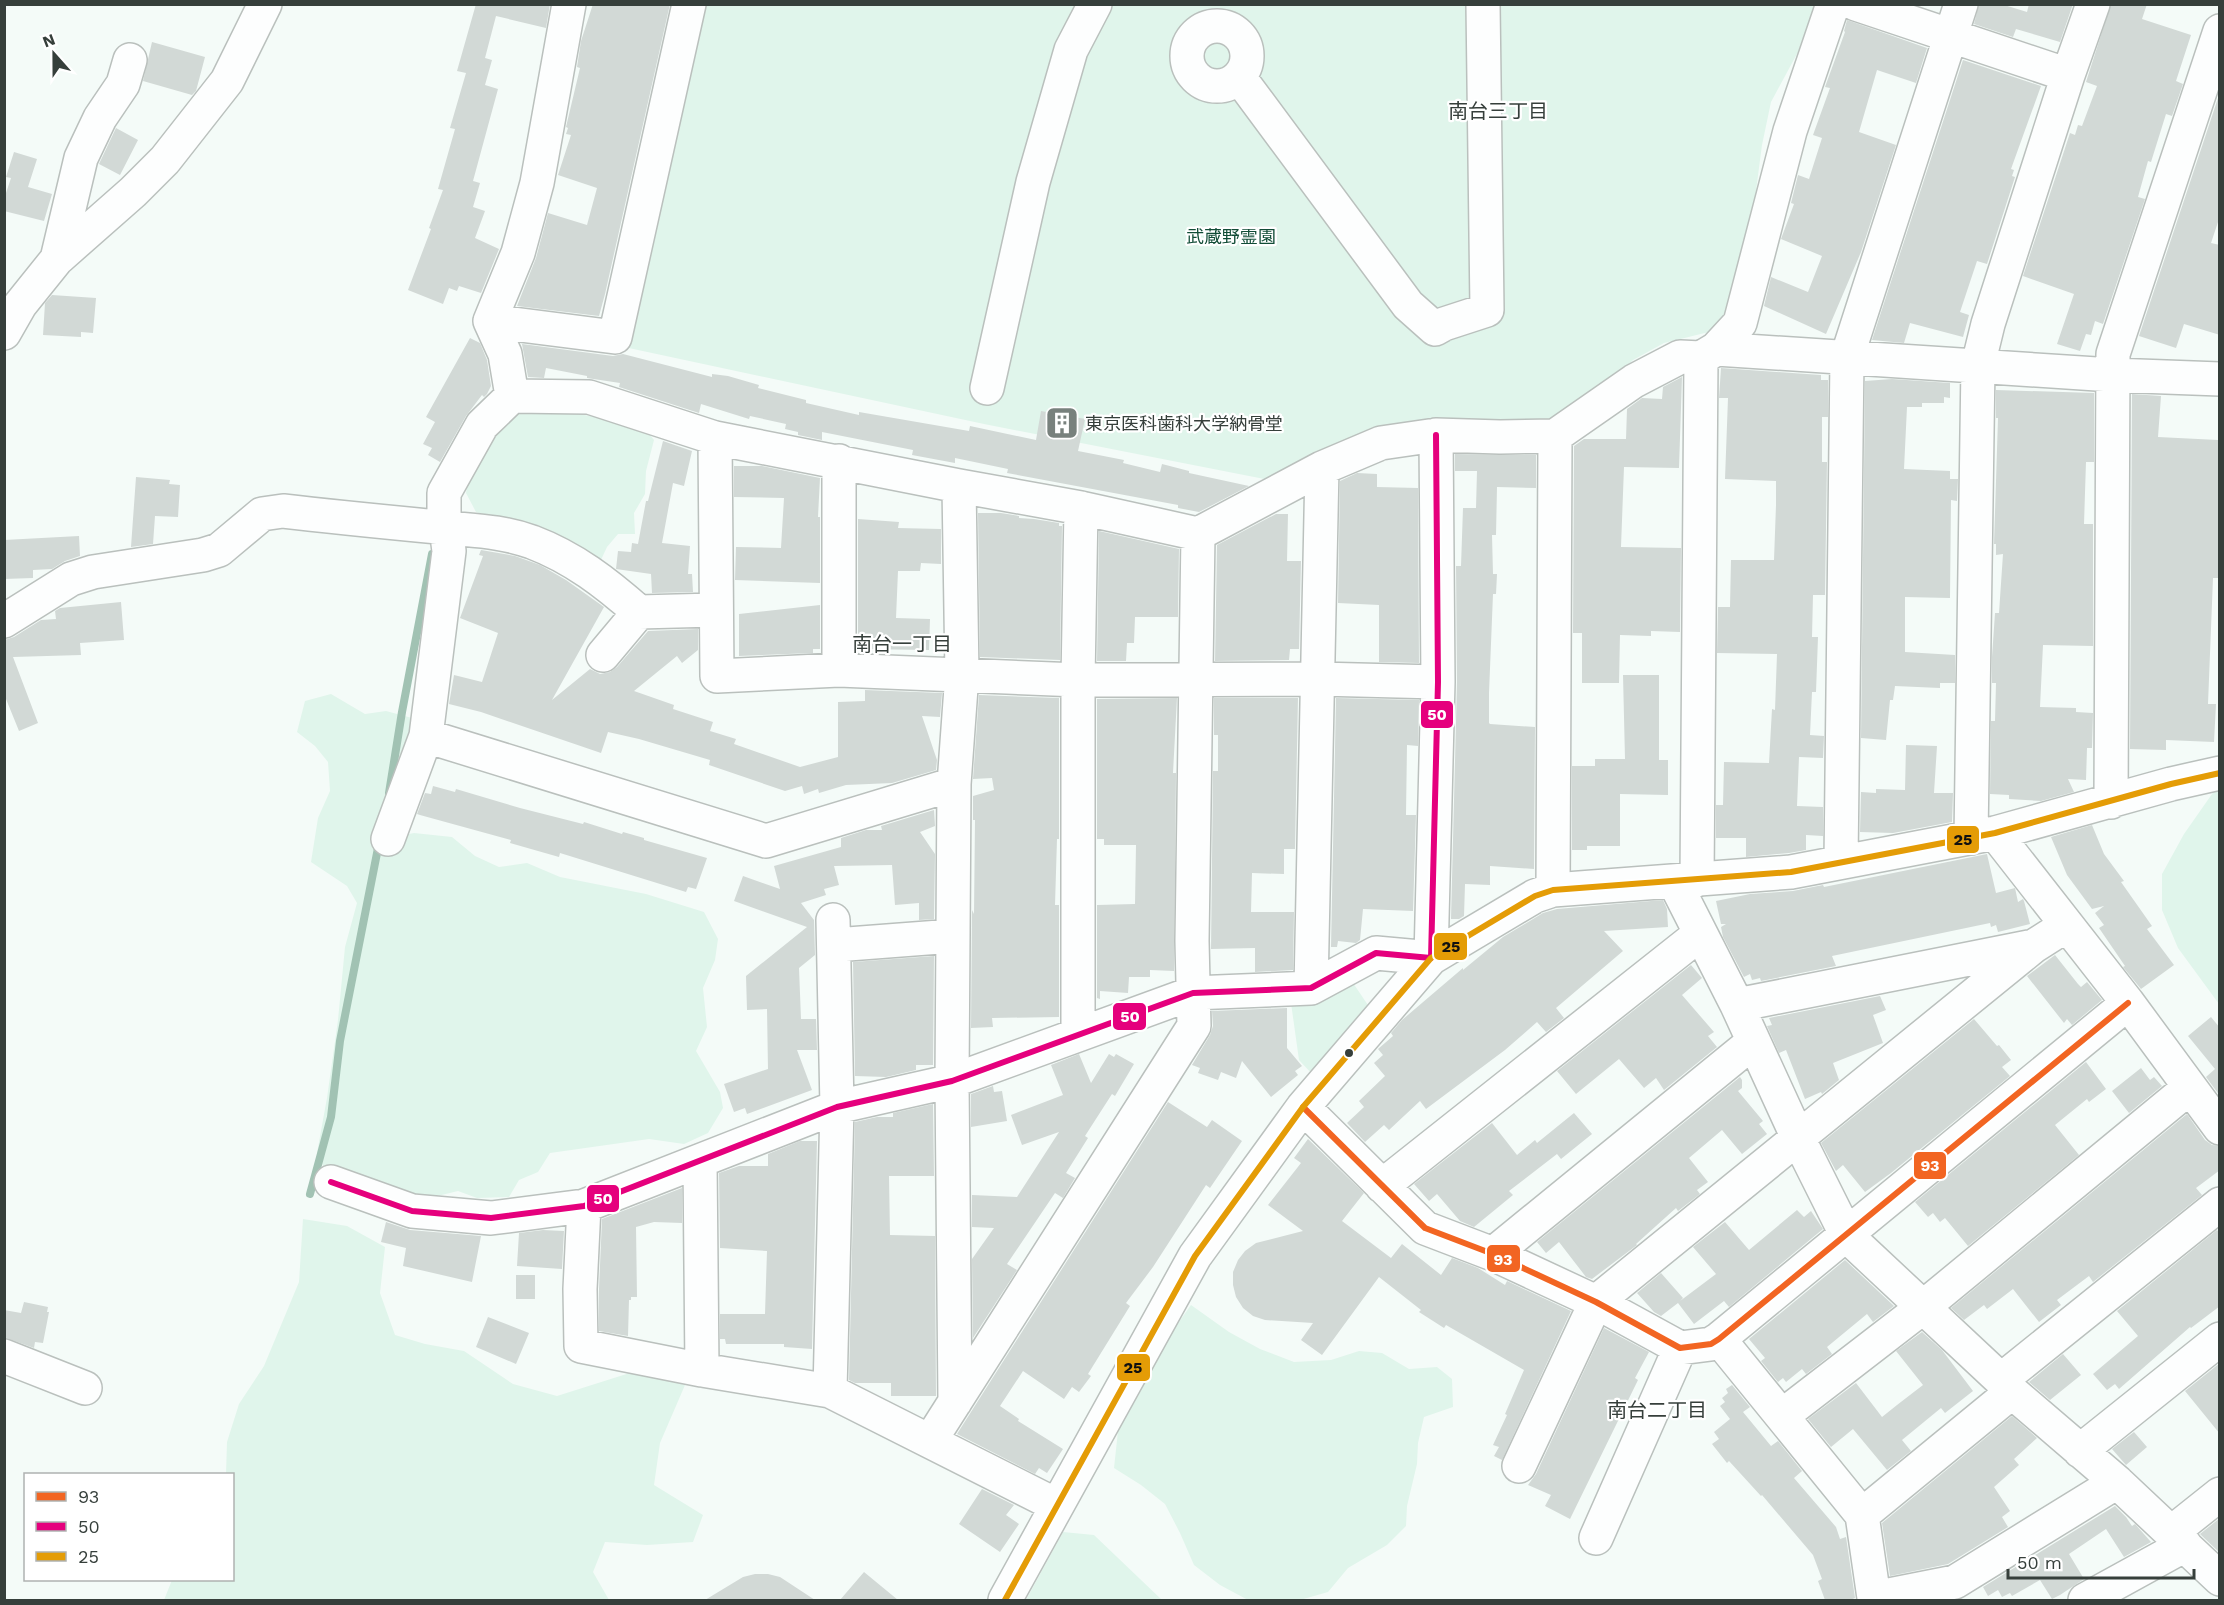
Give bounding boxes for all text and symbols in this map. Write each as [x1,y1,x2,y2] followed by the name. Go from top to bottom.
[24,24,84,84] north arrow
[40,29,58,51] text: N
[1448,99,1548,123] district label: 南台三丁目
[1186,226,1276,247] park label: 武蔵野霊園
[1044,405,1080,441] building icon: 東京医科歯科大学納骨堂
[1085,413,1283,434] place label: 東京医科歯科大学納骨堂
[852,632,952,656] district label: 南台一丁目
[1420,700,1454,729] line badge: 50
[1427,705,1447,724] text: 50
[1946,825,1980,854] line badge: 25
[1954,830,1972,849] text: 25
[1433,932,1468,961] line badge: 25
[1442,937,1460,956] text: 25
[1112,1002,1147,1031] line badge: 50
[1120,1007,1140,1026] text: 50
[1343,1047,1355,1059] unlabelled marker
[1913,1151,1947,1180] line badge: 93
[1920,1156,1940,1175] text: 93
[586,1184,620,1213] line badge: 50
[593,1189,613,1208] text: 50
[1486,1244,1521,1273] line badge: 93
[1493,1250,1513,1269] text: 93
[1116,1353,1151,1382] line badge: 25
[1124,1358,1142,1377] text: 25
[1607,1398,1707,1422] district label: 南台二丁目
[24,1473,234,1581] legend
[78,1486,99,1507] text: 93
[78,1516,100,1537] text: 50
[2008,1542,2194,1580] scale bar
[78,1546,99,1567] text: 25
[2017,1552,2062,1573] text: 50 m

